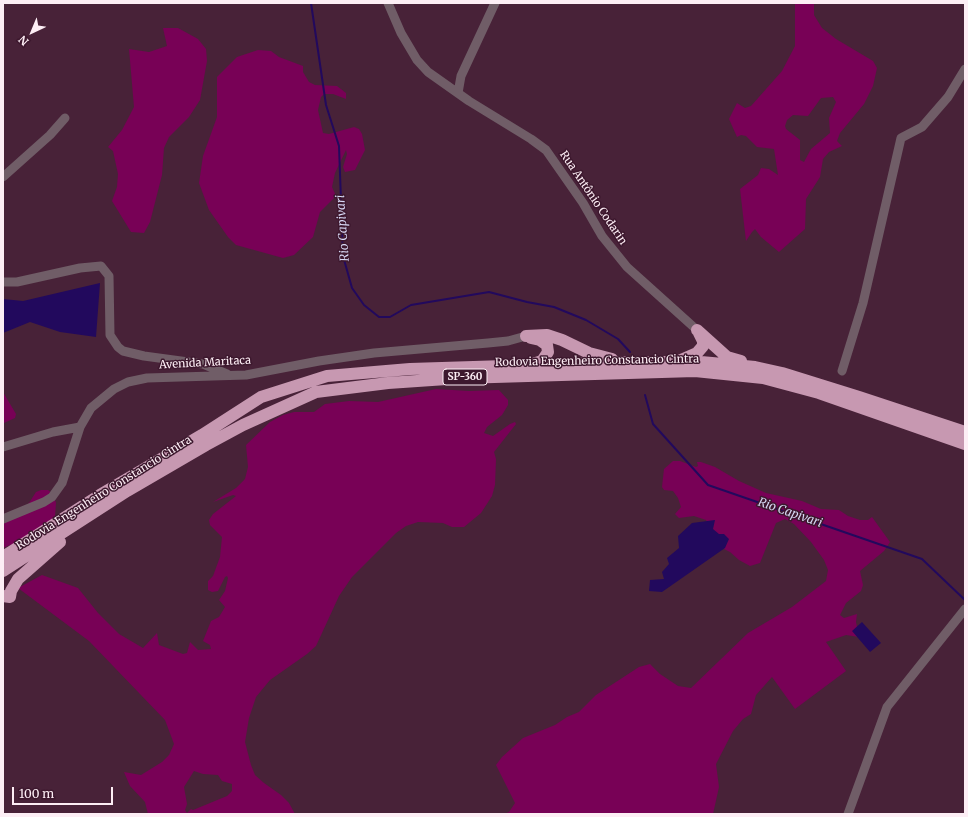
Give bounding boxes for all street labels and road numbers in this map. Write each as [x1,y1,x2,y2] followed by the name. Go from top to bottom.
[557,149,629,247] street label: Rua Antônio Codarin
[495,353,699,369] street label: Rodovia Engenheiro Constancio Cintra
[159,354,251,372] street label: Avenida Maritaca
[443,369,487,385] road number: SP-360
[14,433,194,553] street label: Rodovia Engenheiro Constancio Cintra

